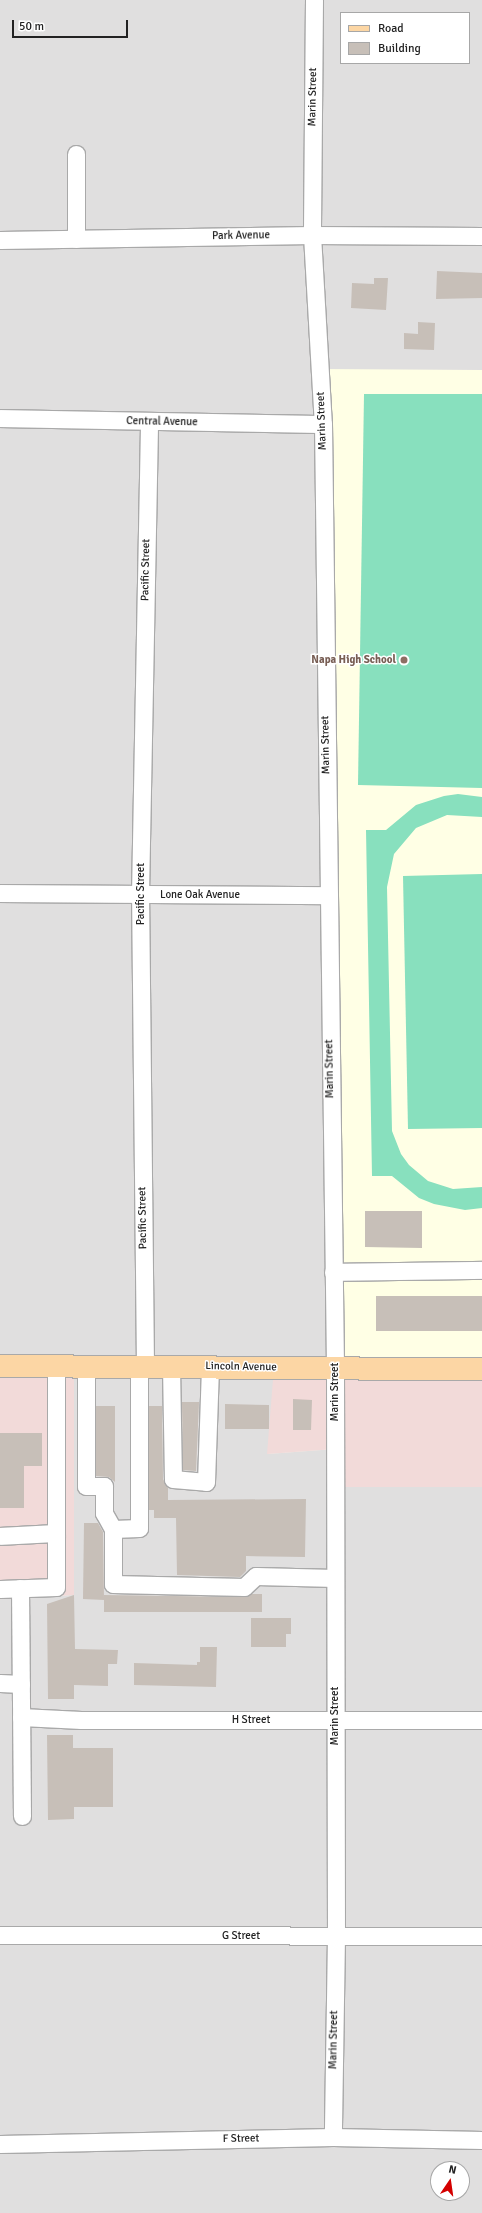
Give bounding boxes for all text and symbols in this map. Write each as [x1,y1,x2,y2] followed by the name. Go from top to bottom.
[14,12,130,38] scale bar
[340,12,470,64] legend
[19,19,44,34] text: 50 m
[378,21,404,36] text: Road
[378,41,421,56] text: Building
[306,68,320,126] street label: Marin Street
[212,229,270,243] street label: Park Avenue
[314,391,330,451] street label: Marin Street
[126,415,198,429] street label: Central Avenue
[139,539,153,601] street label: Pacific Street
[311,653,396,667] place label: Napa High School
[399,655,409,665] marker: Napa High School
[319,716,333,774] street label: Marin Street
[134,863,148,925] street label: Pacific Street
[160,888,240,902] street label: Lone Oak Avenue
[323,1040,337,1098] street label: Marin Street
[136,1187,150,1249] street label: Pacific Street
[205,1360,277,1374] street label: Lincoln Avenue
[328,1363,342,1421] street label: Marin Street
[328,1687,342,1745] street label: Marin Street
[232,1713,270,1727] street label: H Street
[222,1929,260,1943] street label: G Street
[327,2011,341,2069] street label: Marin Street
[222,2132,260,2146] street label: F Street
[430,2161,470,2201] north arrow
[447,2163,458,2177] text: N

